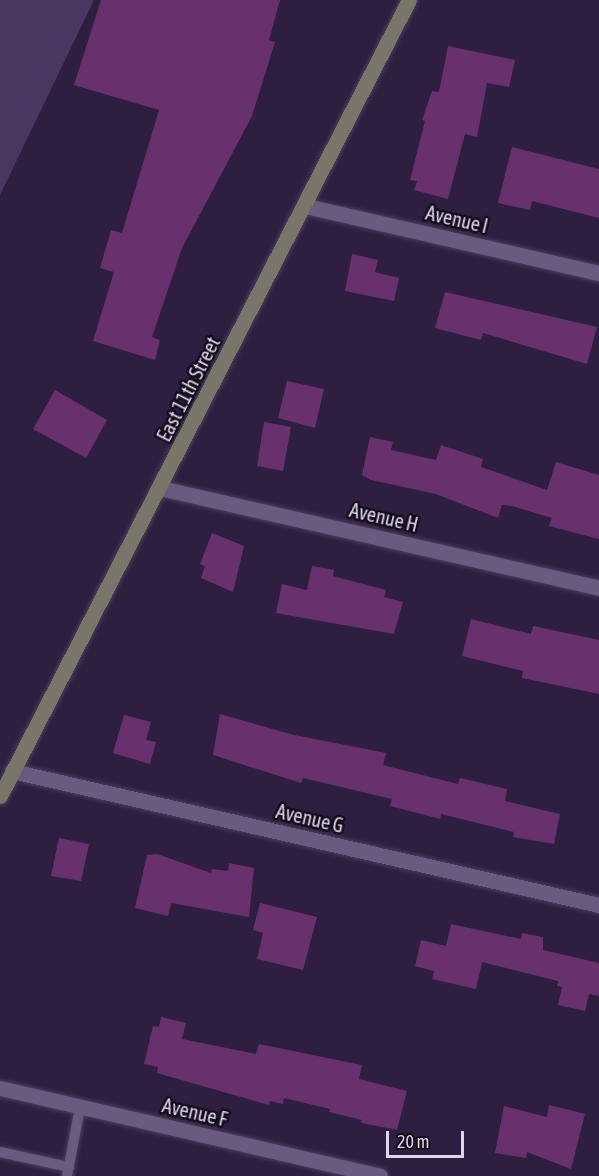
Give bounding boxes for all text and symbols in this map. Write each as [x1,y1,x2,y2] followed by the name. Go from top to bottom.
[424,200,490,238] street label: Avenue I
[151,333,225,445] street label: East 11th Street
[347,497,421,537] street label: Avenue H
[274,799,346,837] street label: Avenue G
[160,1093,230,1131] street label: Avenue F
[389,1119,467,1157] scale bar
[397,1131,429,1152] text: 20 m

